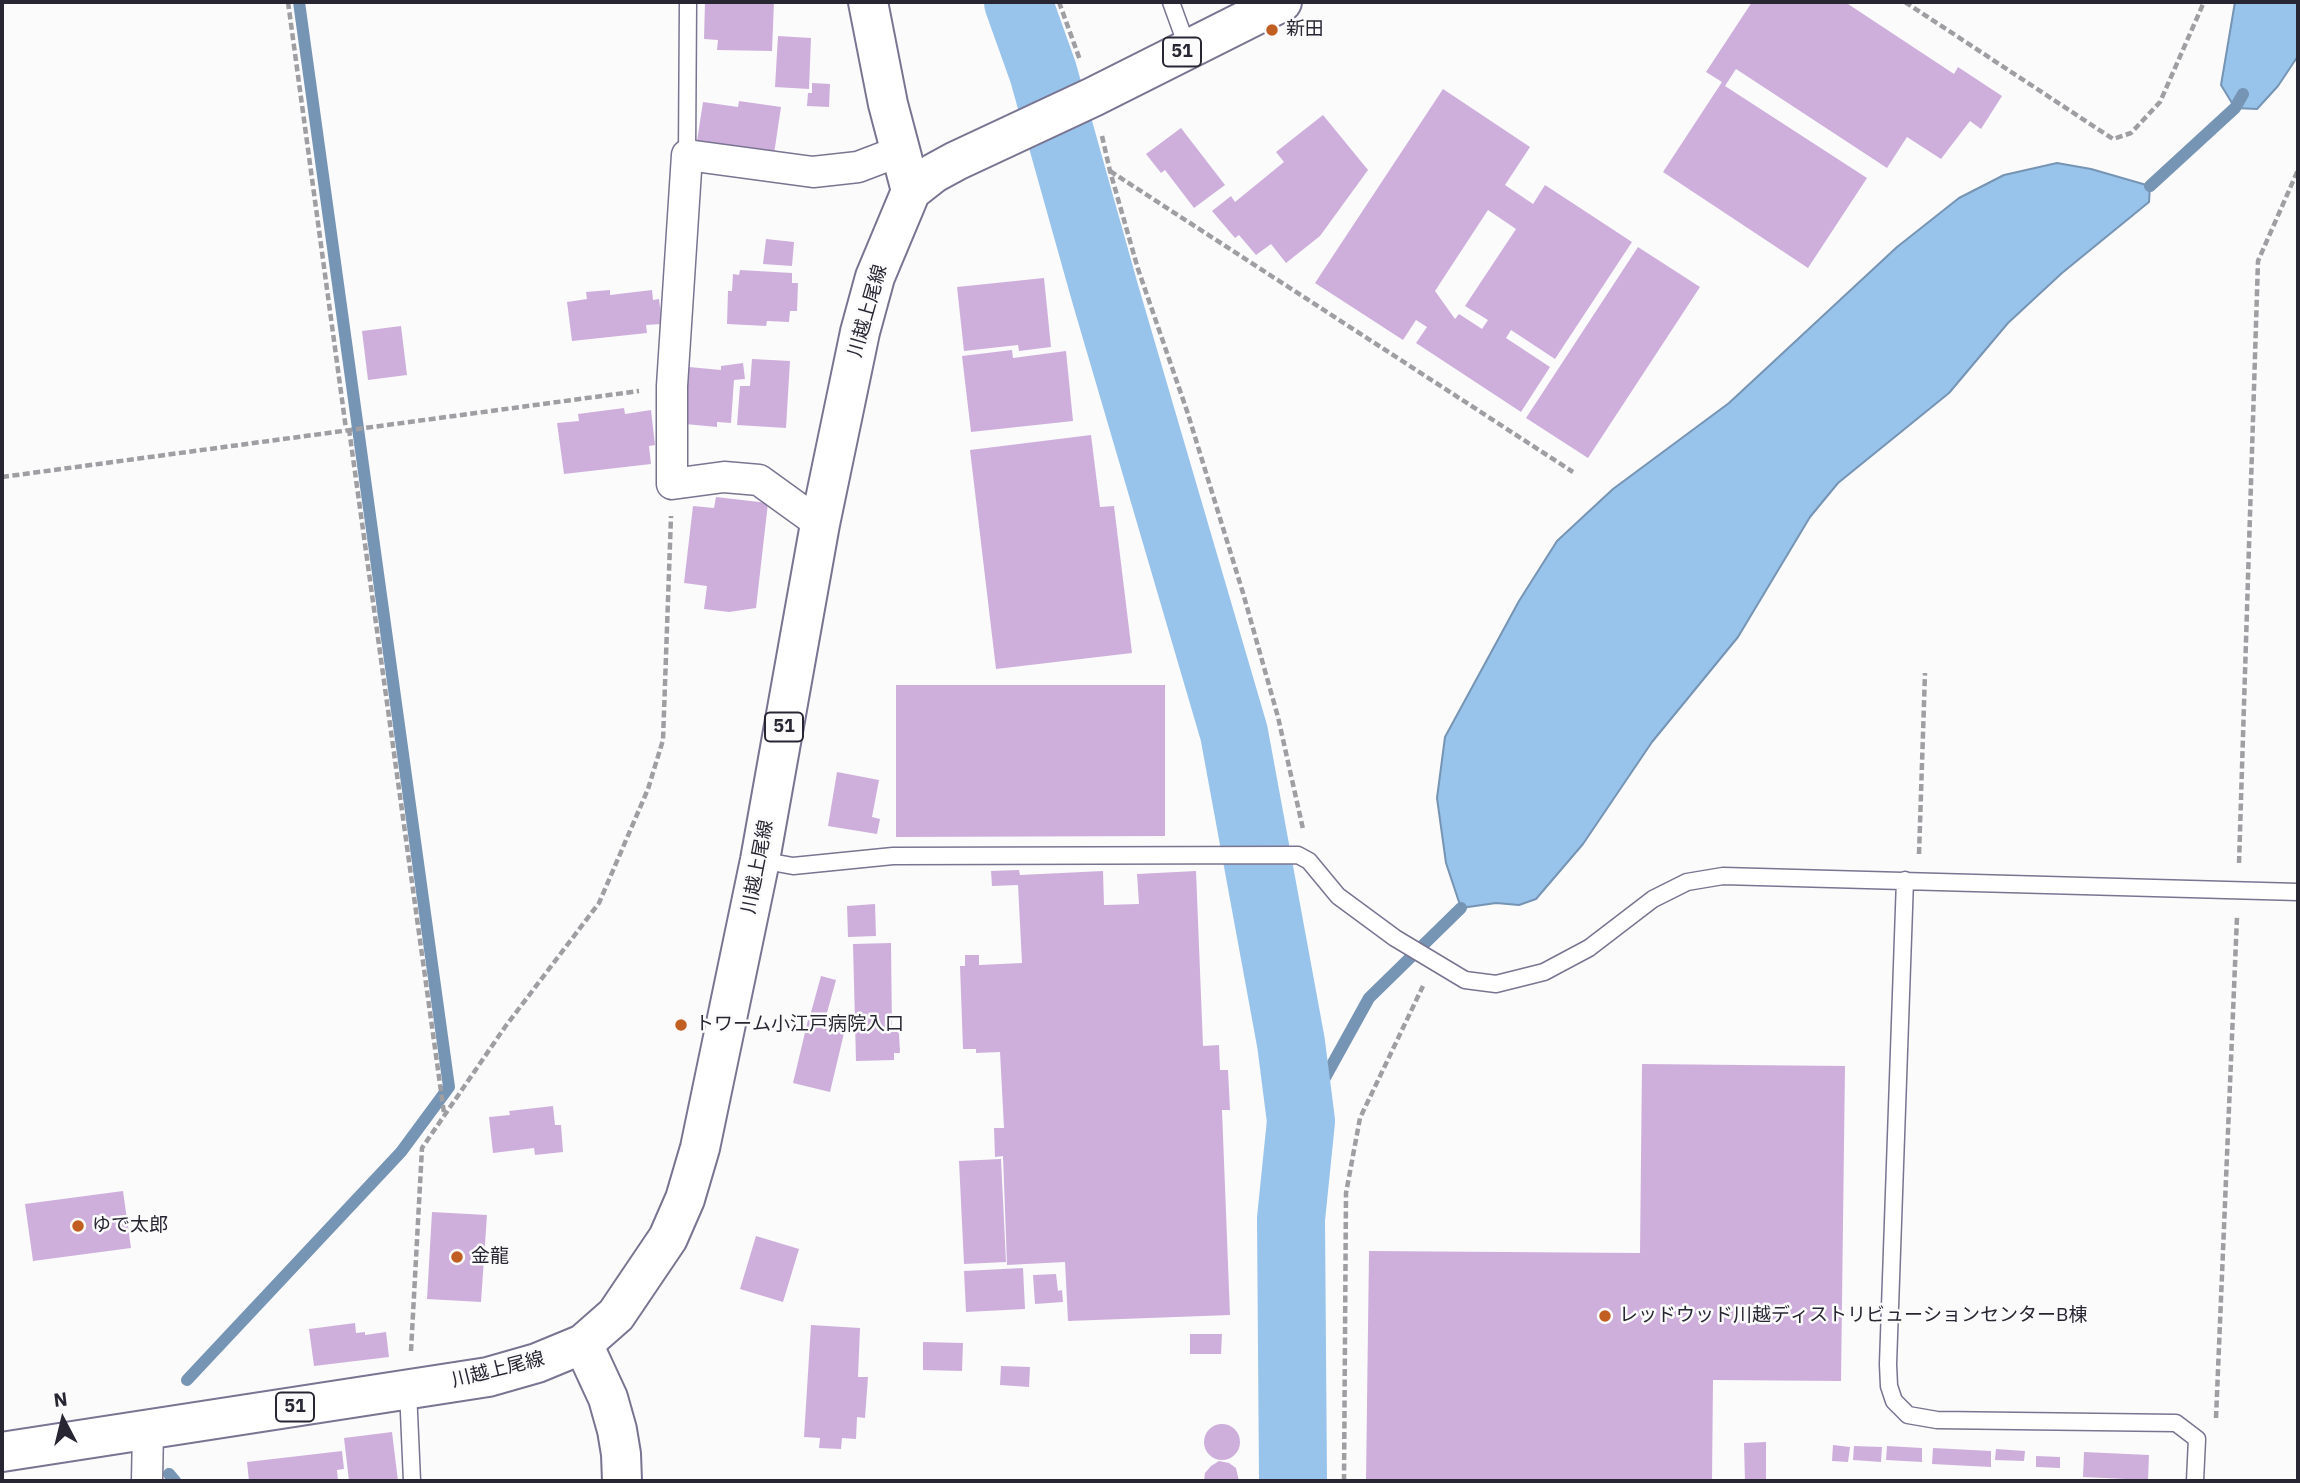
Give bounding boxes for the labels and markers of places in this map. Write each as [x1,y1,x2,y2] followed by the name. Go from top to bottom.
[1286,19,1324,41] place label: 新田
[1264,22,1280,38] marker: 新田
[695,1014,904,1036] place label: トワーム小江戸病院入口
[673,1017,689,1033] marker: トワーム小江戸病院入口
[92,1215,168,1237] place label: ゆで太郎
[70,1218,86,1234] marker: ゆで太郎
[471,1246,509,1268] place label: 金龍
[449,1249,465,1265] marker: 金龍
[1619,1305,2087,1327] place label: レッドウッド川越ディストリビューションセンターB棟
[1597,1308,1613,1324] marker: レッドウッド川越ディストリビューションセンターB棟

